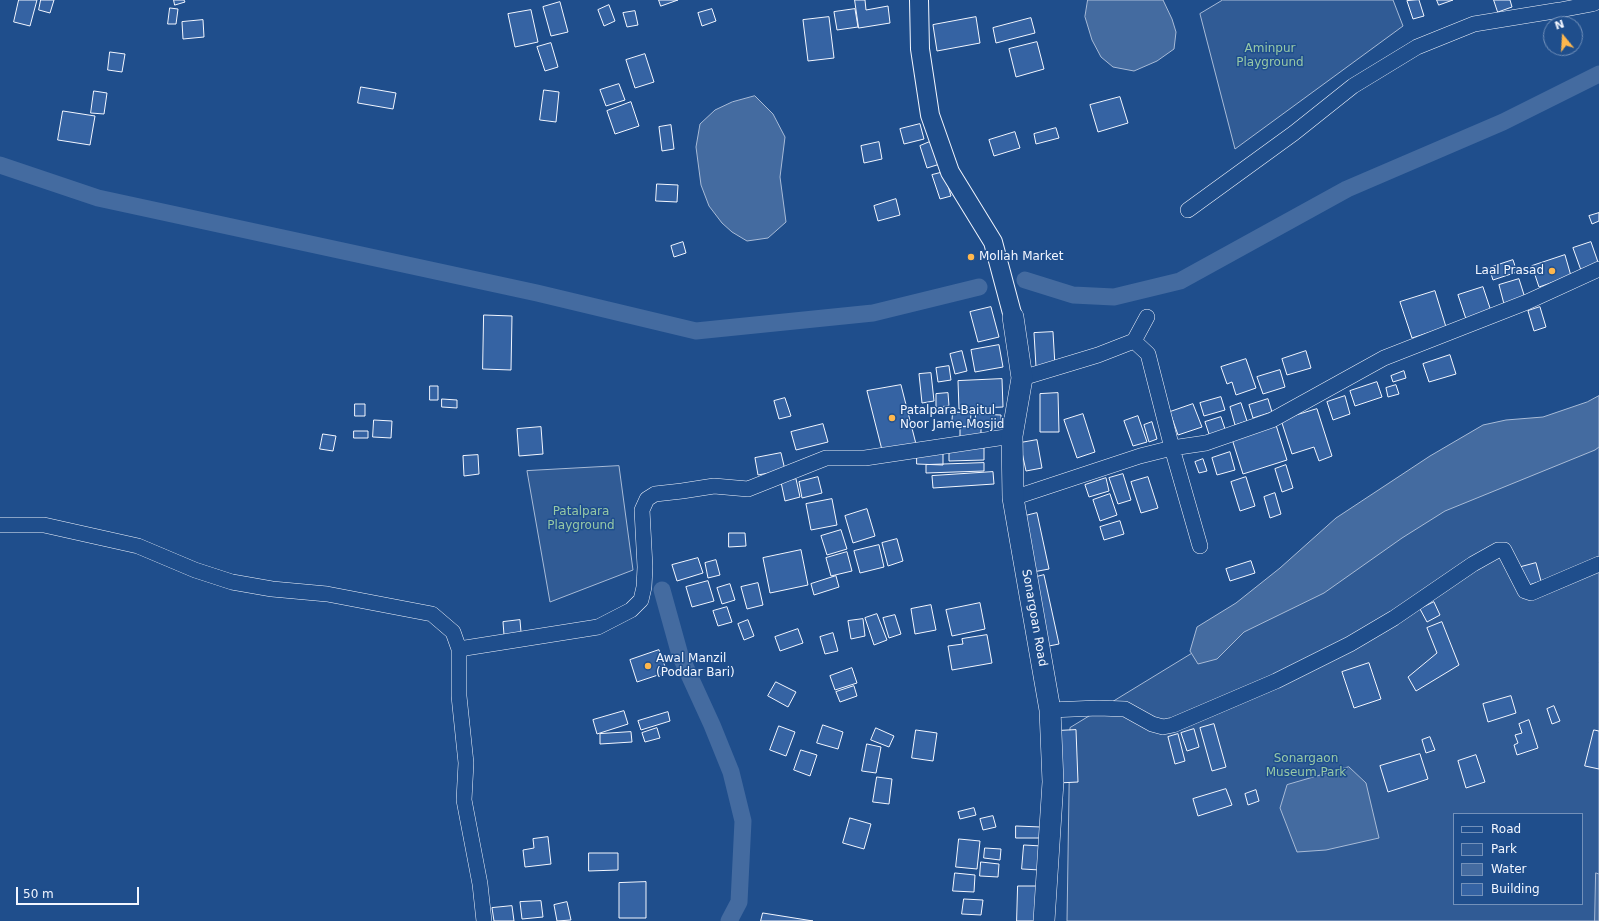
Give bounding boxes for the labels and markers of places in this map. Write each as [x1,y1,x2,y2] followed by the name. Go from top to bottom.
[979,250,1063,264] place label: Mollah Market
[966,252,976,262] marker: Mollah Market
[1475,264,1544,278] place label: Laal Prasad
[1547,266,1557,276] marker: Laal Prasad
[900,404,1004,432] place label: Patalpara Baitul Noor Jame Mosjid
[887,413,897,423] marker: Patalpara Baitul Noor Jame Mosjid
[656,652,735,680] place label: Awal Manzil (Poddar Bari)
[643,661,653,671] marker: Awal Manzil (Poddar Bari)

